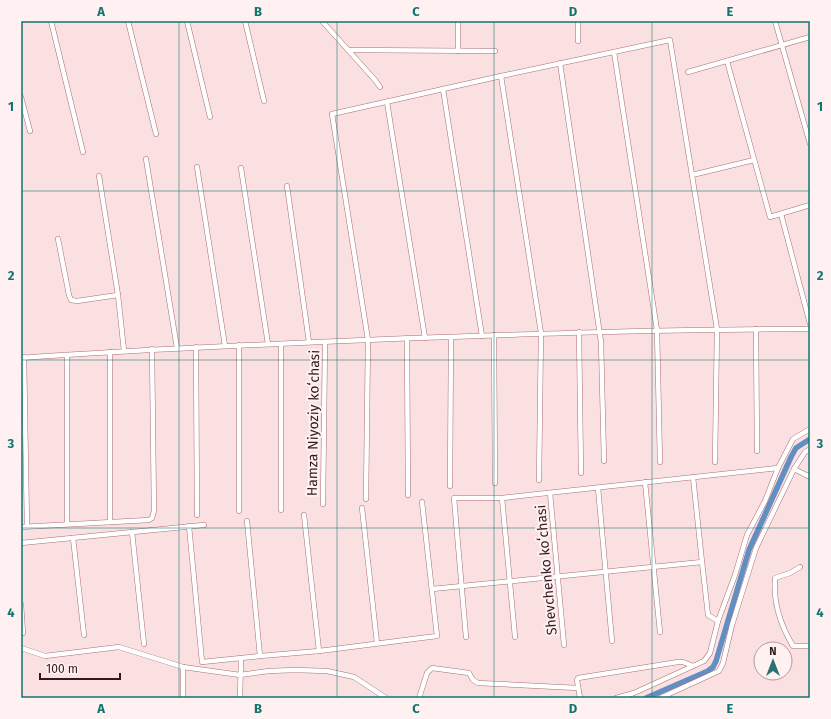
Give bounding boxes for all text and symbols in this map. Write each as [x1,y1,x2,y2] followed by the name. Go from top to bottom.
[96,4,105,19] text: A
[254,4,262,19] text: B
[412,4,420,19] text: C
[569,4,578,19] text: D
[727,4,734,19] text: E
[8,99,14,114] text: 1
[817,99,823,114] text: 1
[8,268,15,283] text: 2
[817,268,824,283] text: 2
[304,350,323,496] street label: Hamza Niyoziy koʻchasi
[7,436,15,451] text: 3
[816,436,824,451] text: 3
[532,504,561,636] street label: Shevchenko koʻchasi
[7,605,15,620] text: 4
[816,605,824,620] text: 4
[753,641,793,681] north arrow
[769,645,777,658] text: N
[40,655,120,681] scale bar
[46,662,78,676] text: 100 m
[96,701,105,716] text: A
[254,701,262,716] text: B
[412,701,420,716] text: C
[569,701,578,716] text: D
[727,701,734,716] text: E

